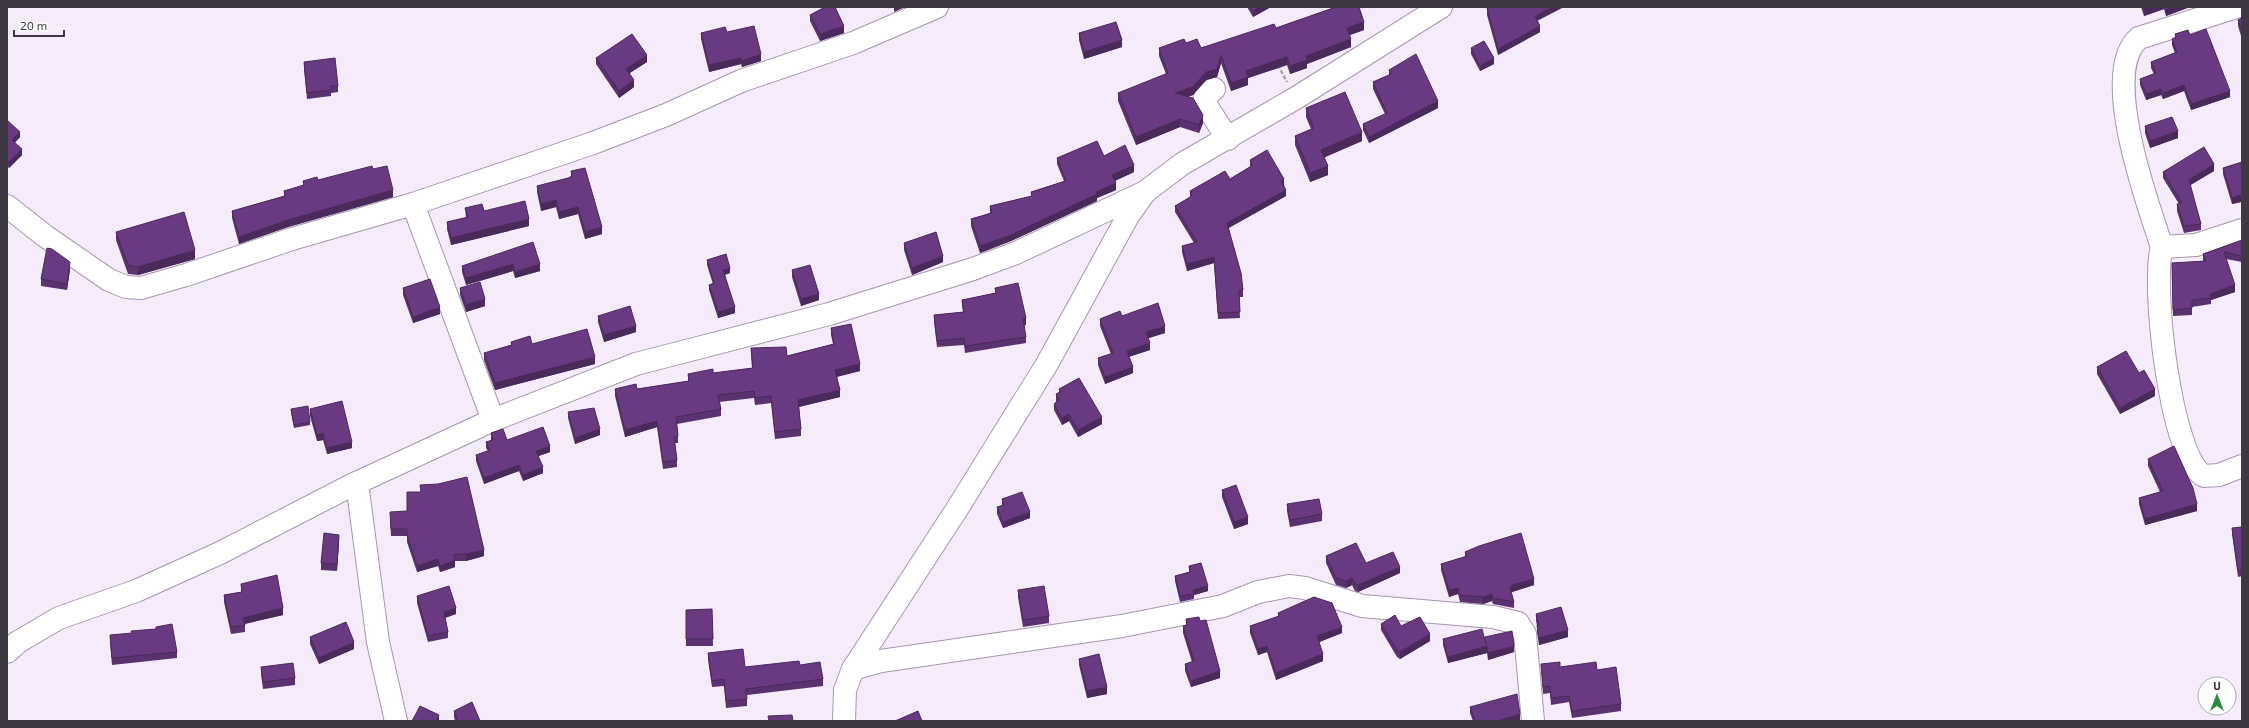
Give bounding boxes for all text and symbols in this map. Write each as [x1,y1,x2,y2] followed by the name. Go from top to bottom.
[14,12,64,38] scale bar
[20,18,47,32] text: 20 m
[2197,676,2237,716] north arrow
[2213,679,2221,692] text: U

